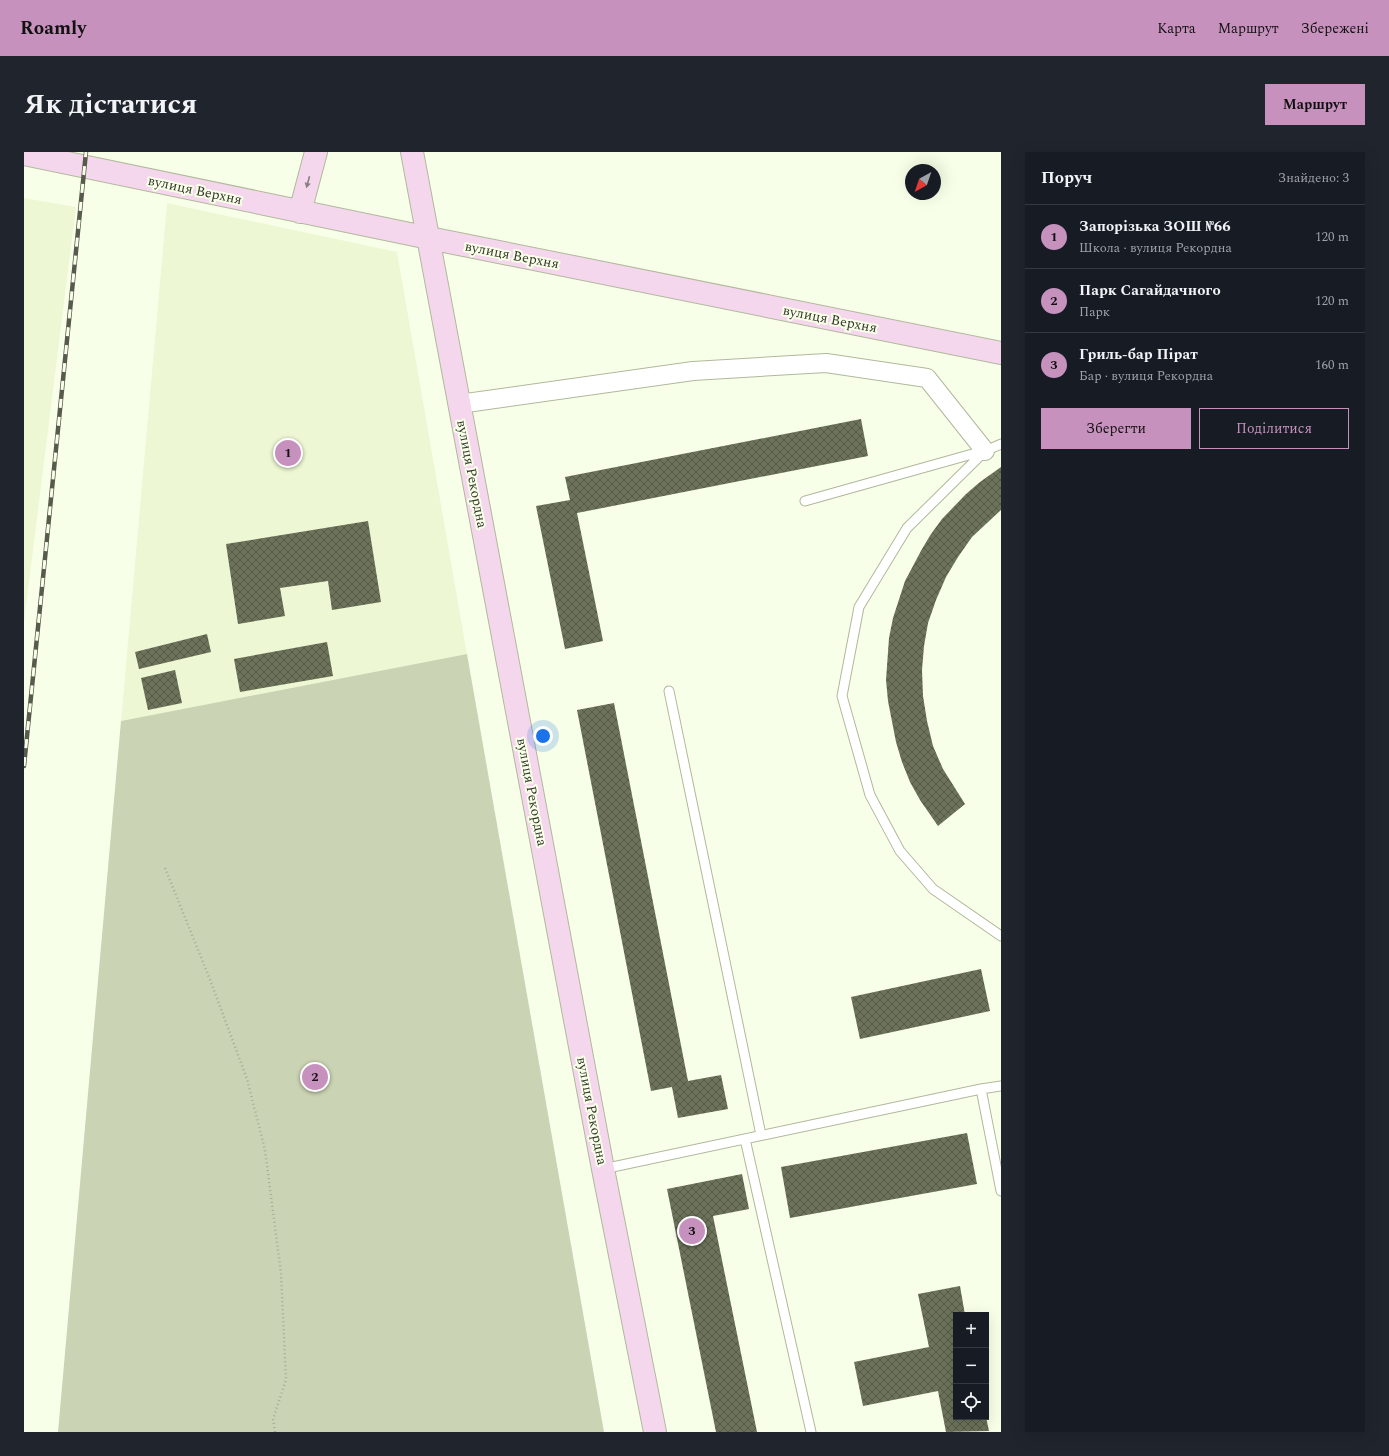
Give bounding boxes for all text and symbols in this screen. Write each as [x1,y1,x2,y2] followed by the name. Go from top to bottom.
[20,14,86,43] text: Roamly
[1157,18,1196,39] text: Карта
[1218,18,1279,39] text: Маршрут
[1301,18,1369,39] text: Збережені
[24,83,197,126] text: Як дістатися
[1265,84,1365,125] button: Маршрут
[905,164,941,200] north arrow
[1041,165,1092,191] text: Поруч
[1278,168,1349,188] text: Знайдено: 3
[146,170,244,210] street label: вулиця Верхня
[305,176,311,188] one-way arrow
[1079,215,1231,238] text: Запорізька ЗОШ №66
[1050,227,1058,247] text: 1
[1315,227,1349,247] text: 120 m
[463,236,561,274] street label: вулиця Верхня
[1079,238,1232,258] text: Школа · вулиця Рекордна
[1079,279,1221,302] text: Парк Сагайдачного
[1050,291,1058,311] text: 2
[1315,291,1349,311] text: 120 m
[781,300,879,338] street label: вулиця Верхня
[1079,302,1110,322] text: Парк
[1079,343,1198,366] text: Гриль-бар Пірат
[1050,355,1058,375] text: 3
[1315,355,1349,375] text: 160 m
[1079,366,1213,386] text: Бар · вулиця Рекордна
[1041,408,1191,449] button: Зберегти
[1199,408,1349,449] button: Поділитися
[451,418,493,530] street label: вулиця Рекордна
[275,438,301,468] pin: 1
[533,726,553,746] your location
[511,736,553,848] street label: вулиця Рекордна
[571,1055,613,1167] street label: вулиця Рекордна
[302,1062,328,1092] pin: 2
[679,1216,705,1246] pin: 3
[953,1312,989,1420] map controls
[953,1312,989,1348] button: +
[953,1348,989,1384] button: −
[953,1384,989,1420] button: locate

